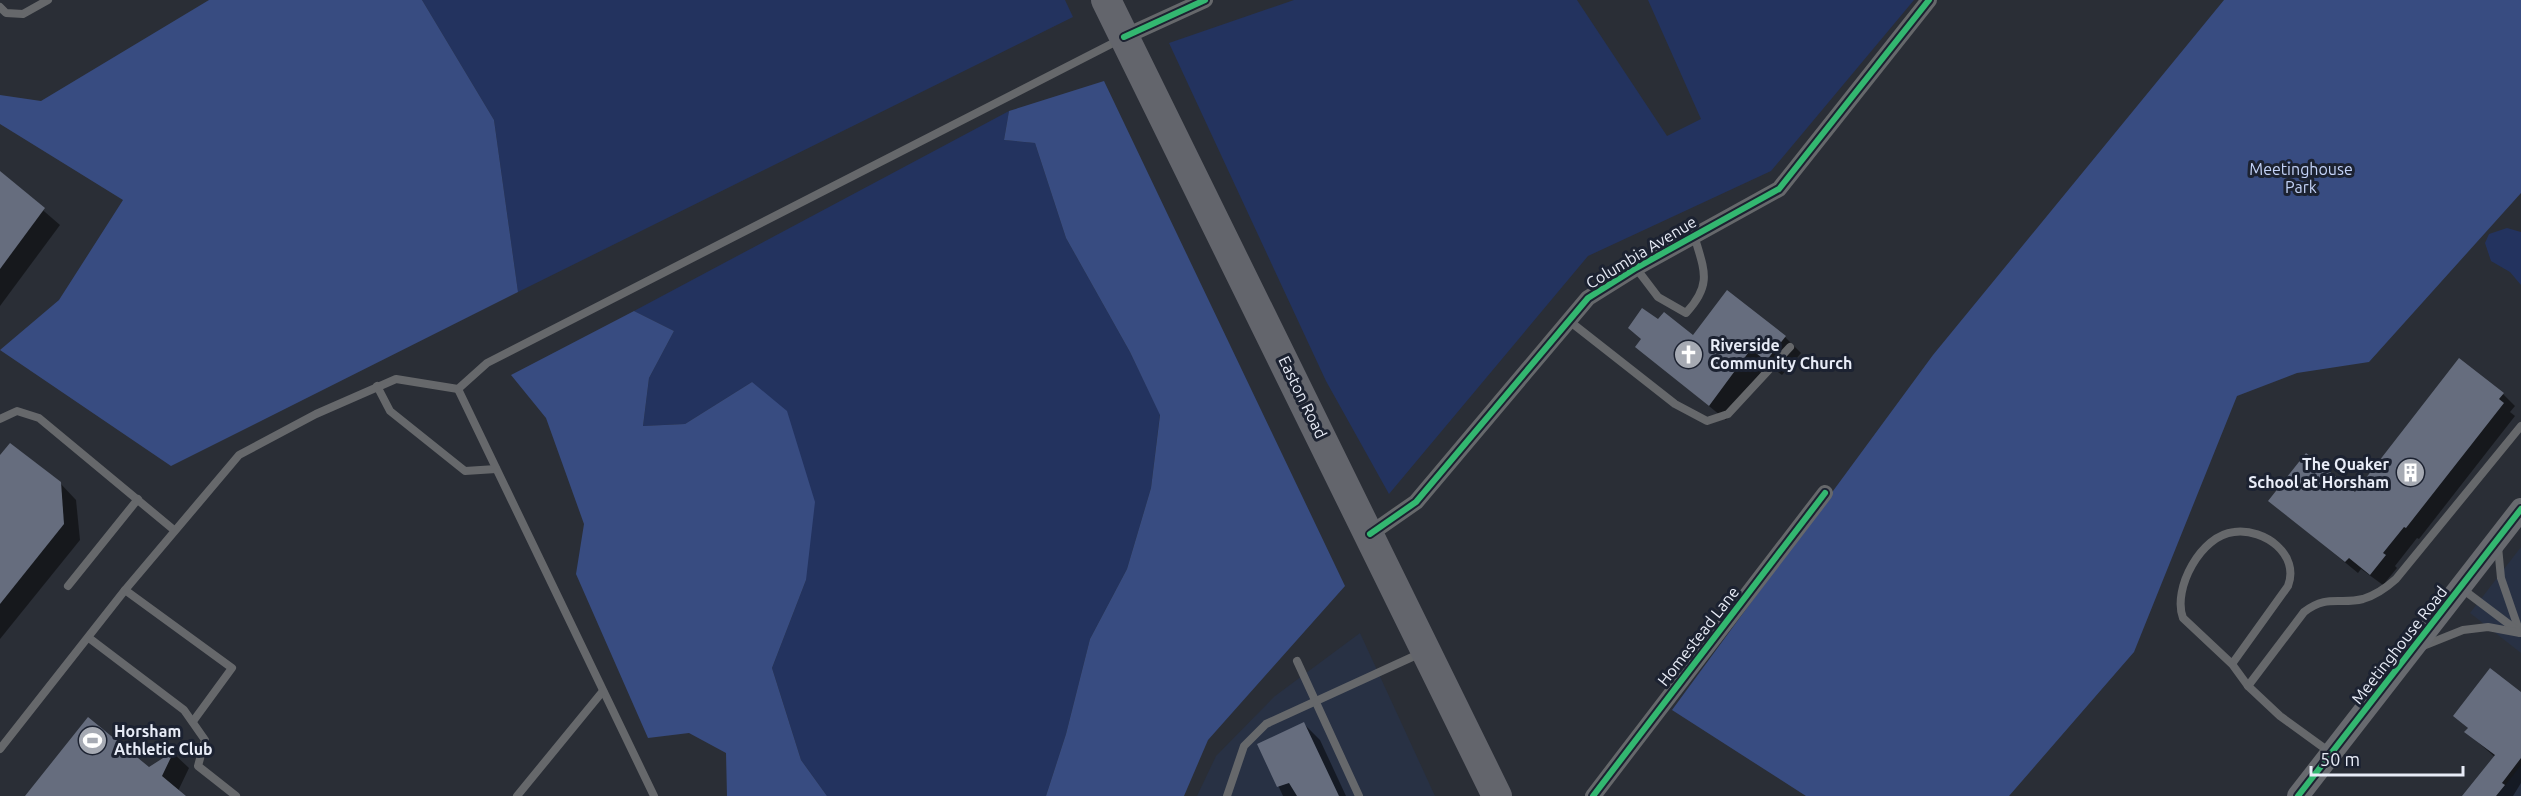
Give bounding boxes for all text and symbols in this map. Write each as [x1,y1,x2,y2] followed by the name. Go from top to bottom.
[2249,160,2353,196] park label: Meetinghouse Park
[1583,212,1699,292] street label: Columbia Avenue
[1710,336,1852,372] place label: Riverside Community Church
[1673,338,1705,370] church icon: Riverside Community Church
[1275,353,1331,441] street label: Easton Road
[2248,455,2389,491] place label: The Quaker School at Horsham
[2394,457,2426,489] building icon: The Quaker School at Horsham
[1654,583,1742,689] street label: Homestead Lane
[2348,583,2450,707] street label: Meetinghouse Road
[114,722,213,758] place label: Horsham Athletic Club
[77,724,109,756] sports icon: Horsham Athletic Club
[2311,739,2462,777] scale bar
[2320,749,2360,769] text: 50 m

